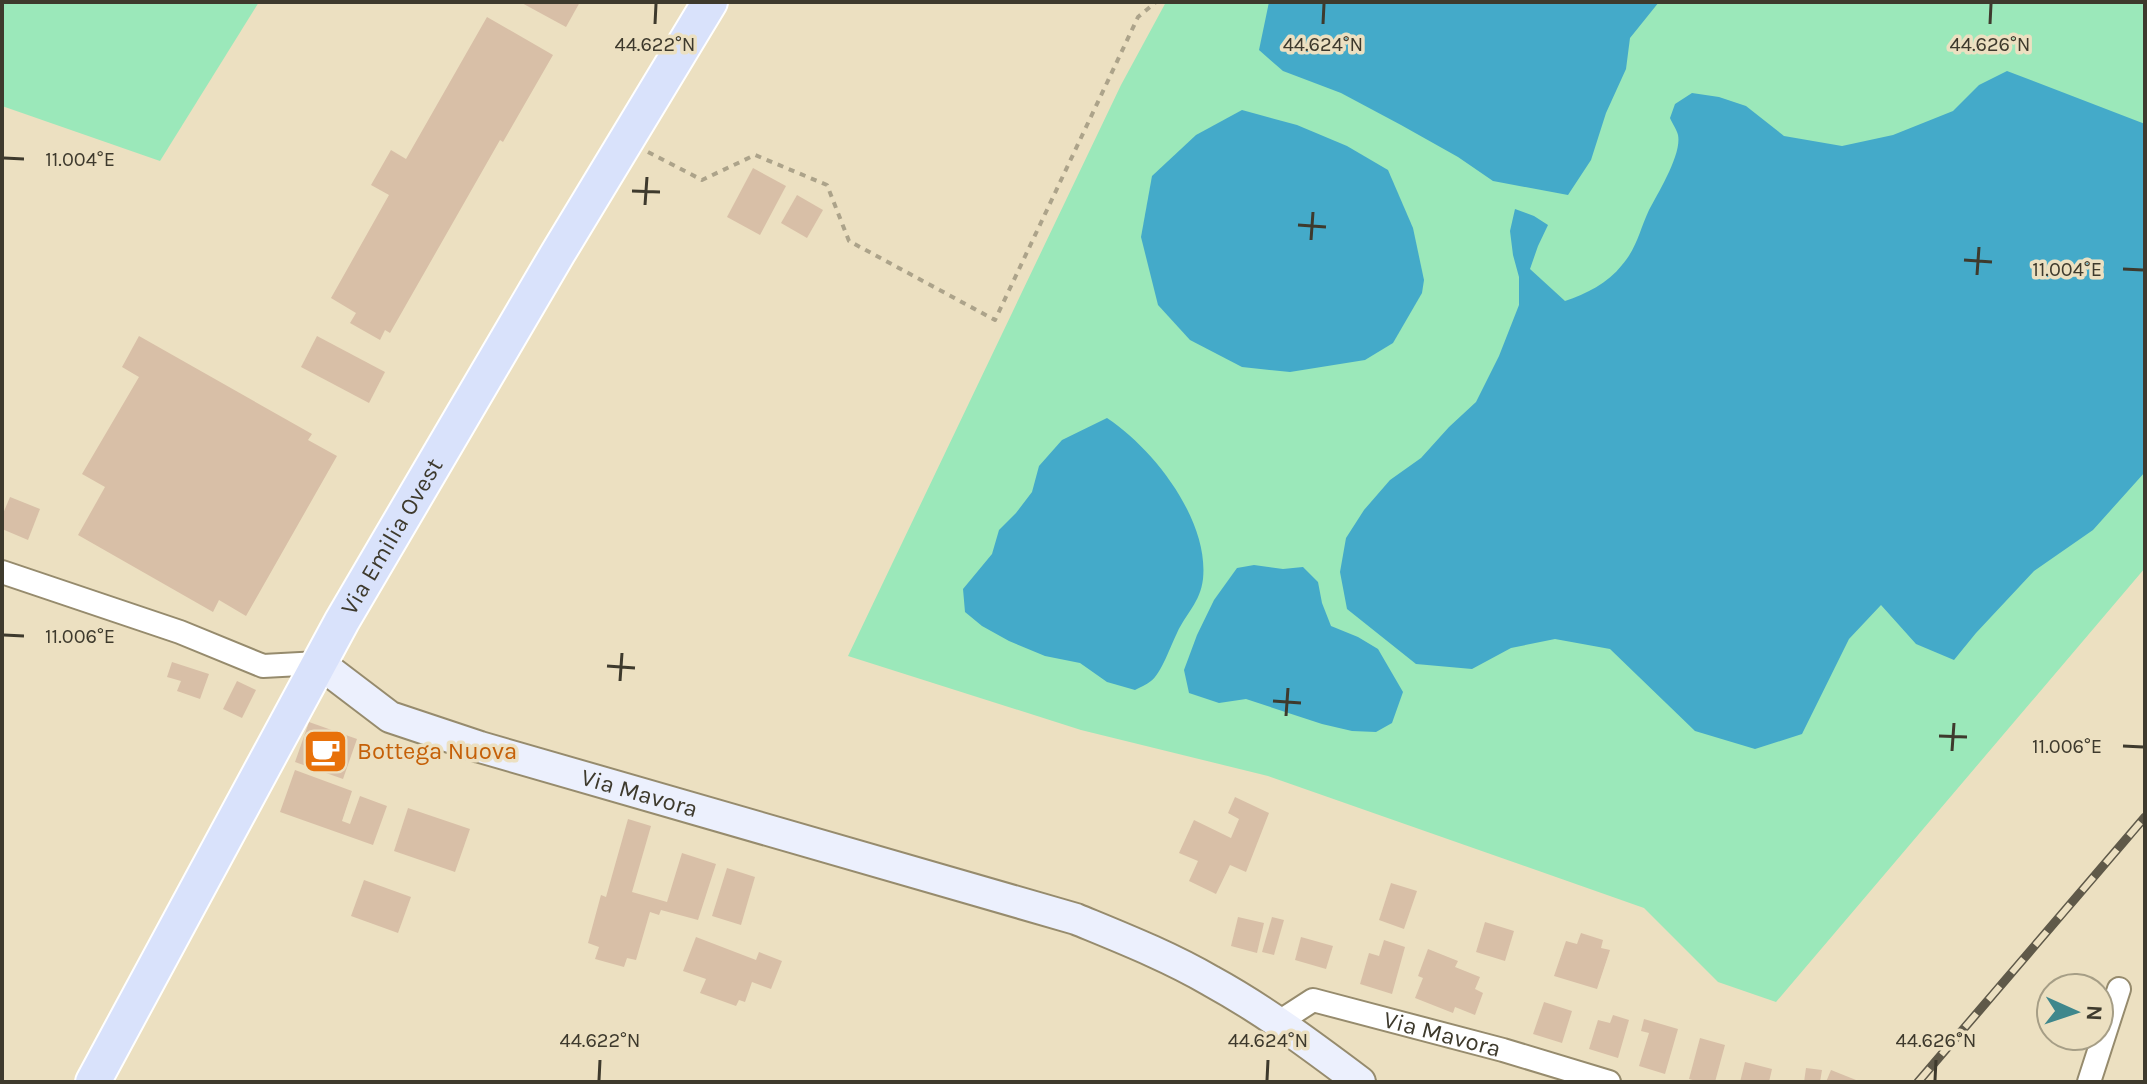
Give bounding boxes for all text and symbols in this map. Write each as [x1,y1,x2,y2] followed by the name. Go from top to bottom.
[614,33,696,56] text: 44.622°N
[1283,33,1363,56] text: 44.624°N
[1950,33,2030,56] text: 44.626°N
[45,148,115,171] text: 11.004°E
[2032,258,2102,281] text: 11.004°E
[335,453,449,620] street label: Via Emilia Ovest
[45,625,115,648] text: 11.006°E
[302,727,350,775] cafe icon: Bottega Nuova
[2032,735,2102,758] text: 11.006°E
[357,737,517,765] place label: Bottega Nuova
[578,763,701,823] street label: Via Mavora
[2035,972,2115,1052] north arrow
[2081,1004,2107,1022] text: N
[1380,1005,1504,1063] street label: Via Mavora
[559,1029,641,1052] text: 44.622°N
[1228,1029,1308,1052] text: 44.624°N
[1896,1029,1976,1052] text: 44.626°N

